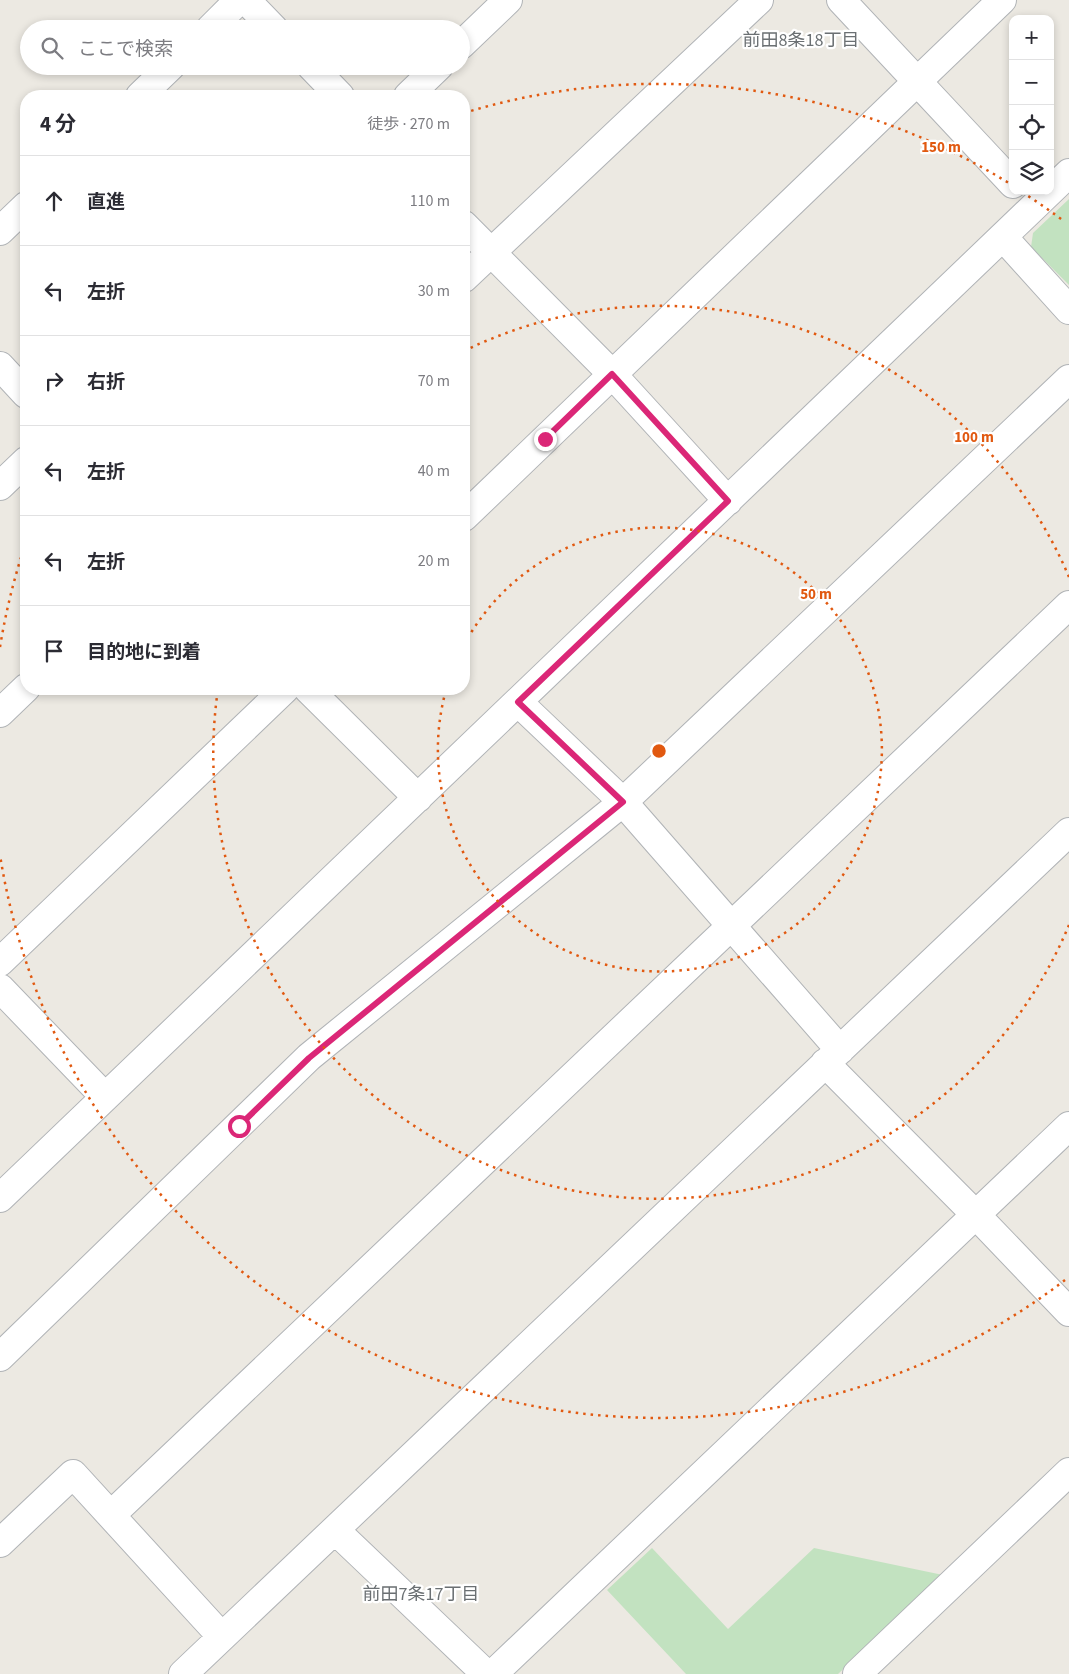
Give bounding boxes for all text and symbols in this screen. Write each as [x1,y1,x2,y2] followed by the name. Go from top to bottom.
[1009,15,1054,195] map controls
[1009,15,1054,60] button: +
[20,20,470,75] search box
[743,28,859,53] district label: 前田8条18丁目
[38,34,66,62] icon: search
[78,36,173,63] text: ここで検索
[1009,60,1054,105] button: −
[1009,105,1054,150] button: locate
[40,109,76,139] text: 4 分
[367,113,450,135] text: 徒歩 · 270 m
[921,137,961,158] text: 150 m
[1009,150,1054,195] button: layers
[40,187,68,215] icon: ahead
[87,189,125,216] text: 直進
[410,190,450,212] text: 110 m
[40,277,68,305] icon: left
[87,279,125,306] text: 左折
[418,280,450,302] text: 30 m
[40,367,68,395] icon: right
[87,369,125,396] text: 右折
[418,370,450,392] text: 70 m
[954,427,994,448] text: 100 m
[534,428,557,451] route end
[40,457,68,485] icon: left
[87,459,125,486] text: 左折
[418,460,450,482] text: 40 m
[40,547,68,575] icon: left
[87,549,125,576] text: 左折
[418,550,450,572] text: 20 m
[800,584,832,605] text: 50 m
[40,637,68,665] icon: arrive
[87,639,201,666] text: 目的地に到着
[650,742,668,760] centre of rings
[228,1115,251,1138] route start
[363,1582,479,1607] district label: 前田7条17丁目

